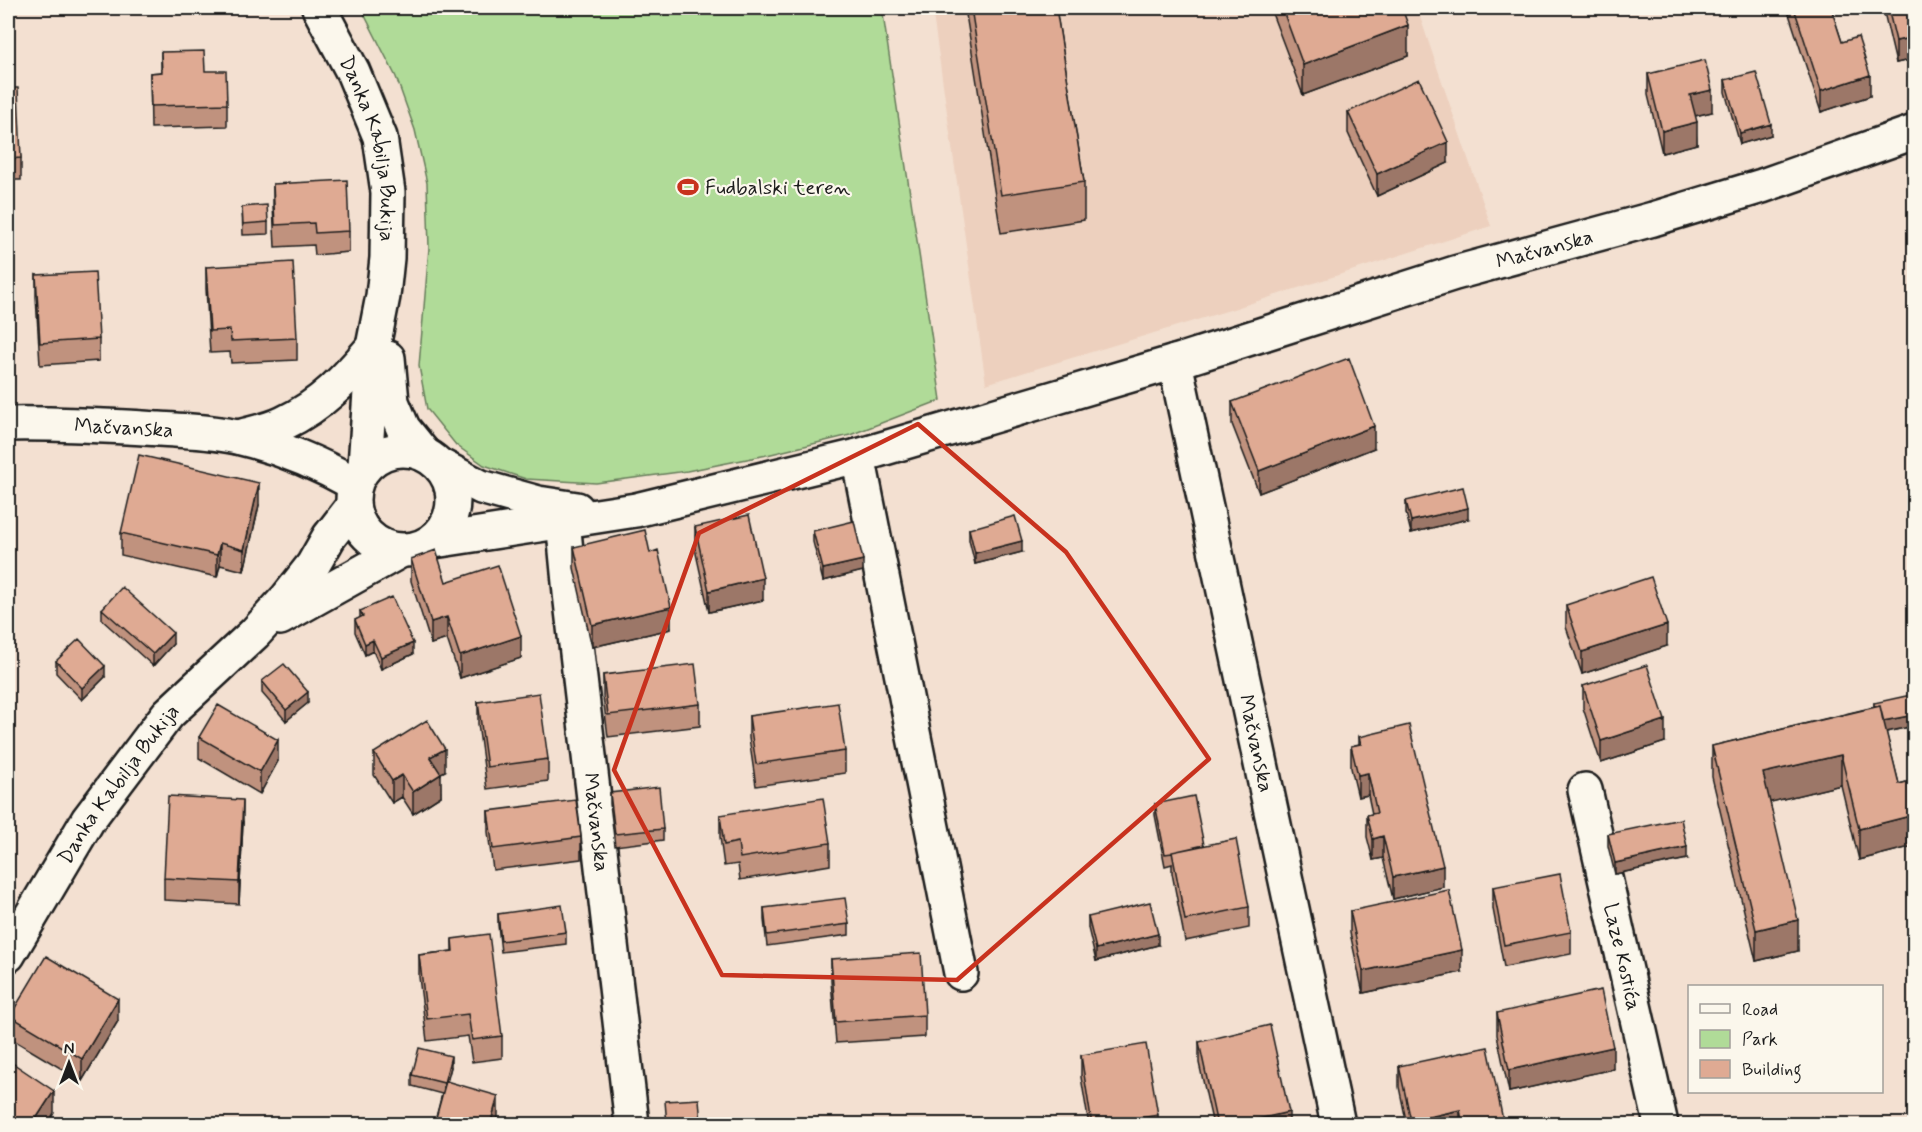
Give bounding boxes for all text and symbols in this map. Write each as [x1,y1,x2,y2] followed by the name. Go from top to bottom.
[332,51,402,242] street label: Danka Kabilja Bukija
[705,174,851,202] place label: Fudbalski teren
[676,175,700,199] sports icon: Fudbalski teren
[1493,223,1596,276] street label: Mačvanska
[74,412,174,445] street label: Mačvanska
[1232,692,1280,795] street label: Mačvanska
[52,697,186,870] street label: Danka Kabilja Bukija
[576,771,615,873] street label: Mačvanska
[1596,901,1648,1013] street label: Laze Kostića
[1688,985,1883,1093] legend
[1742,998,1778,1022] text: Road
[1742,1028,1778,1052] text: Park
[39,1033,99,1093] north arrow
[64,1039,74,1060] text: N
[1742,1058,1802,1084] text: Building

